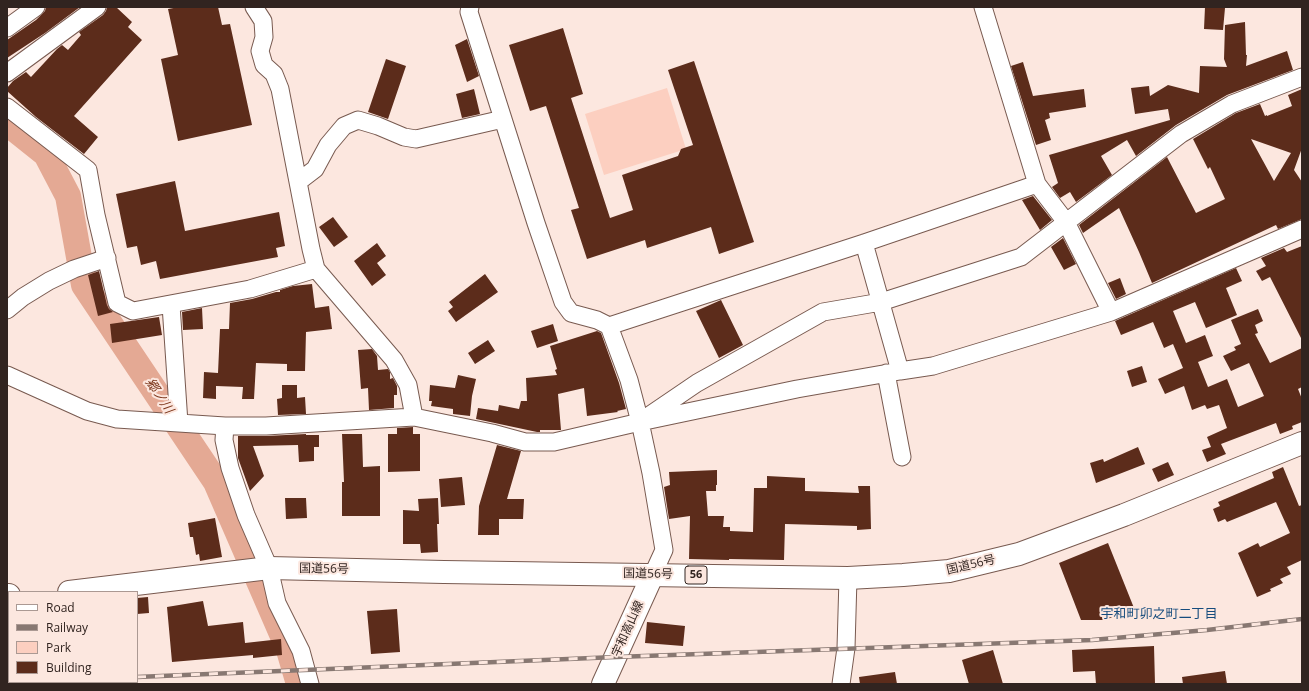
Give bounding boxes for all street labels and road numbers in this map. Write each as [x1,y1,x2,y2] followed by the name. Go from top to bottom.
[945,552,997,578] street label: 国道56号
[299,561,349,577] street label: 国道56号
[623,566,673,582] street label: 国道56号
[685,566,707,584] road number: 56
[609,599,647,659] street label: 宇和高山線

